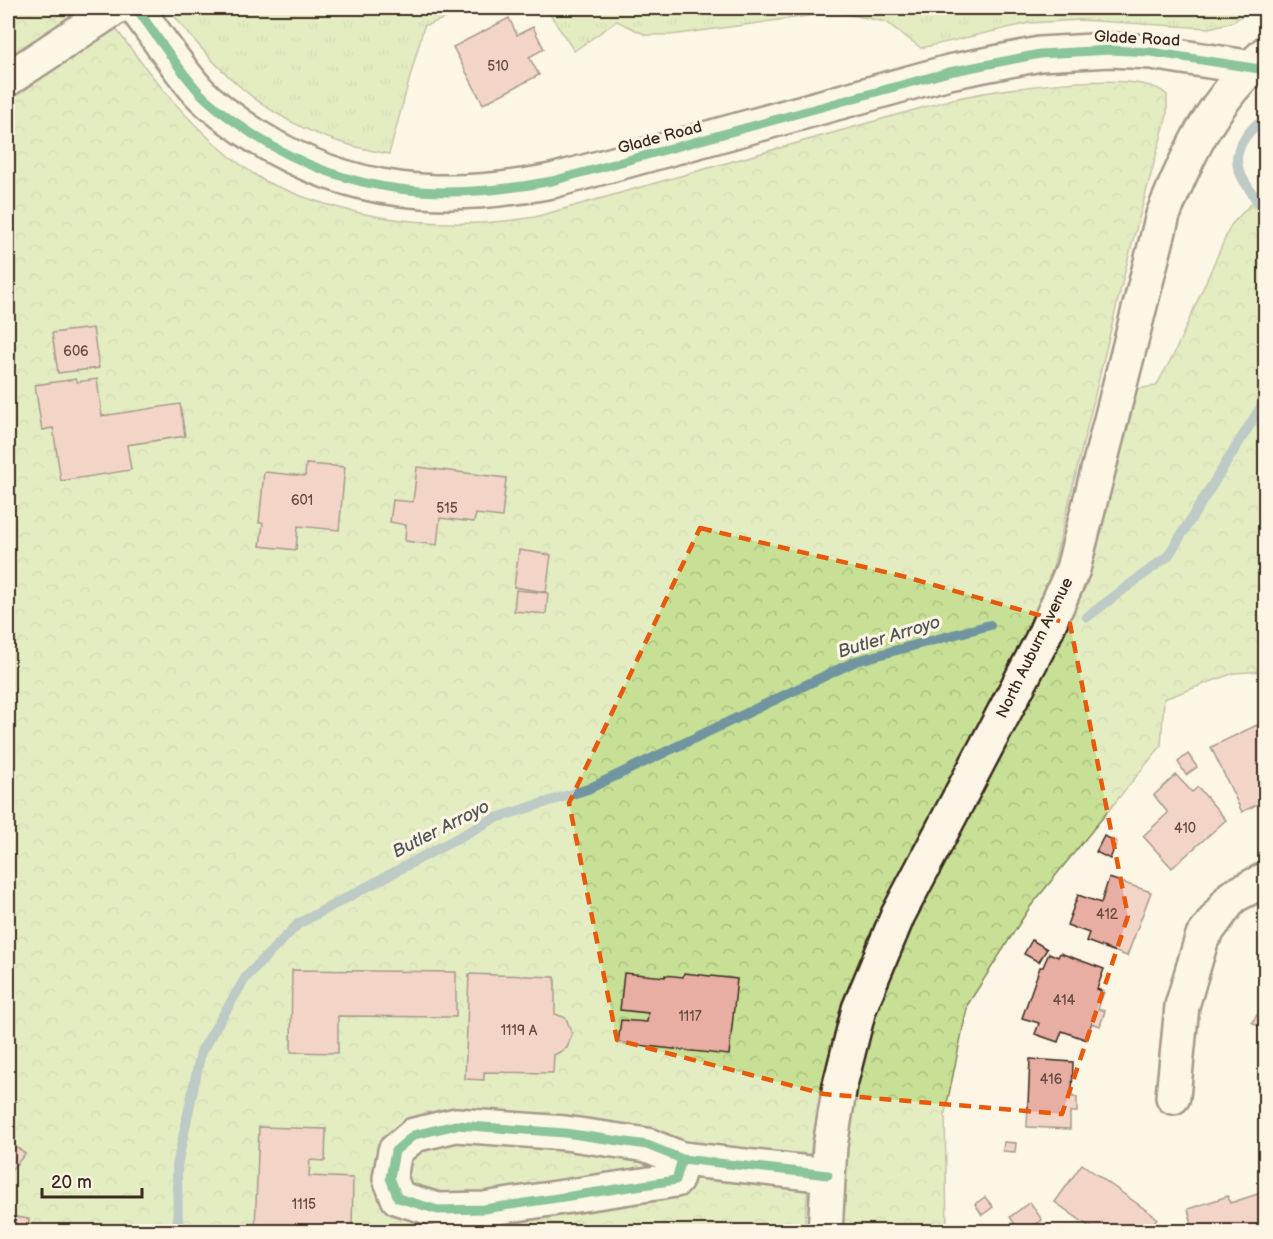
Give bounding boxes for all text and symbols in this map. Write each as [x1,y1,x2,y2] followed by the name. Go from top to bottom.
[1093,27,1181,51] street label: Glade Road
[487,58,509,75] house number: 510
[616,118,704,158] street label: Glade Road
[63,343,89,360] house number: 606
[291,492,313,509] house number: 601
[436,500,458,517] house number: 515
[993,574,1078,721] street label: North Auburn Avenue
[835,611,943,663] water label: Butler Arroyo
[389,796,493,862] water label: Butler Arroyo
[1174,820,1196,837] house number: 410
[1096,906,1119,923] house number: 412
[1053,992,1076,1009] house number: 414
[678,1008,702,1025] house number: 1117
[501,1022,538,1039] house number: 1119 A
[1040,1071,1063,1088] house number: 416
[42,1161,142,1199] scale bar
[51,1172,92,1193] text: 20 m
[292,1196,316,1213] house number: 1115

